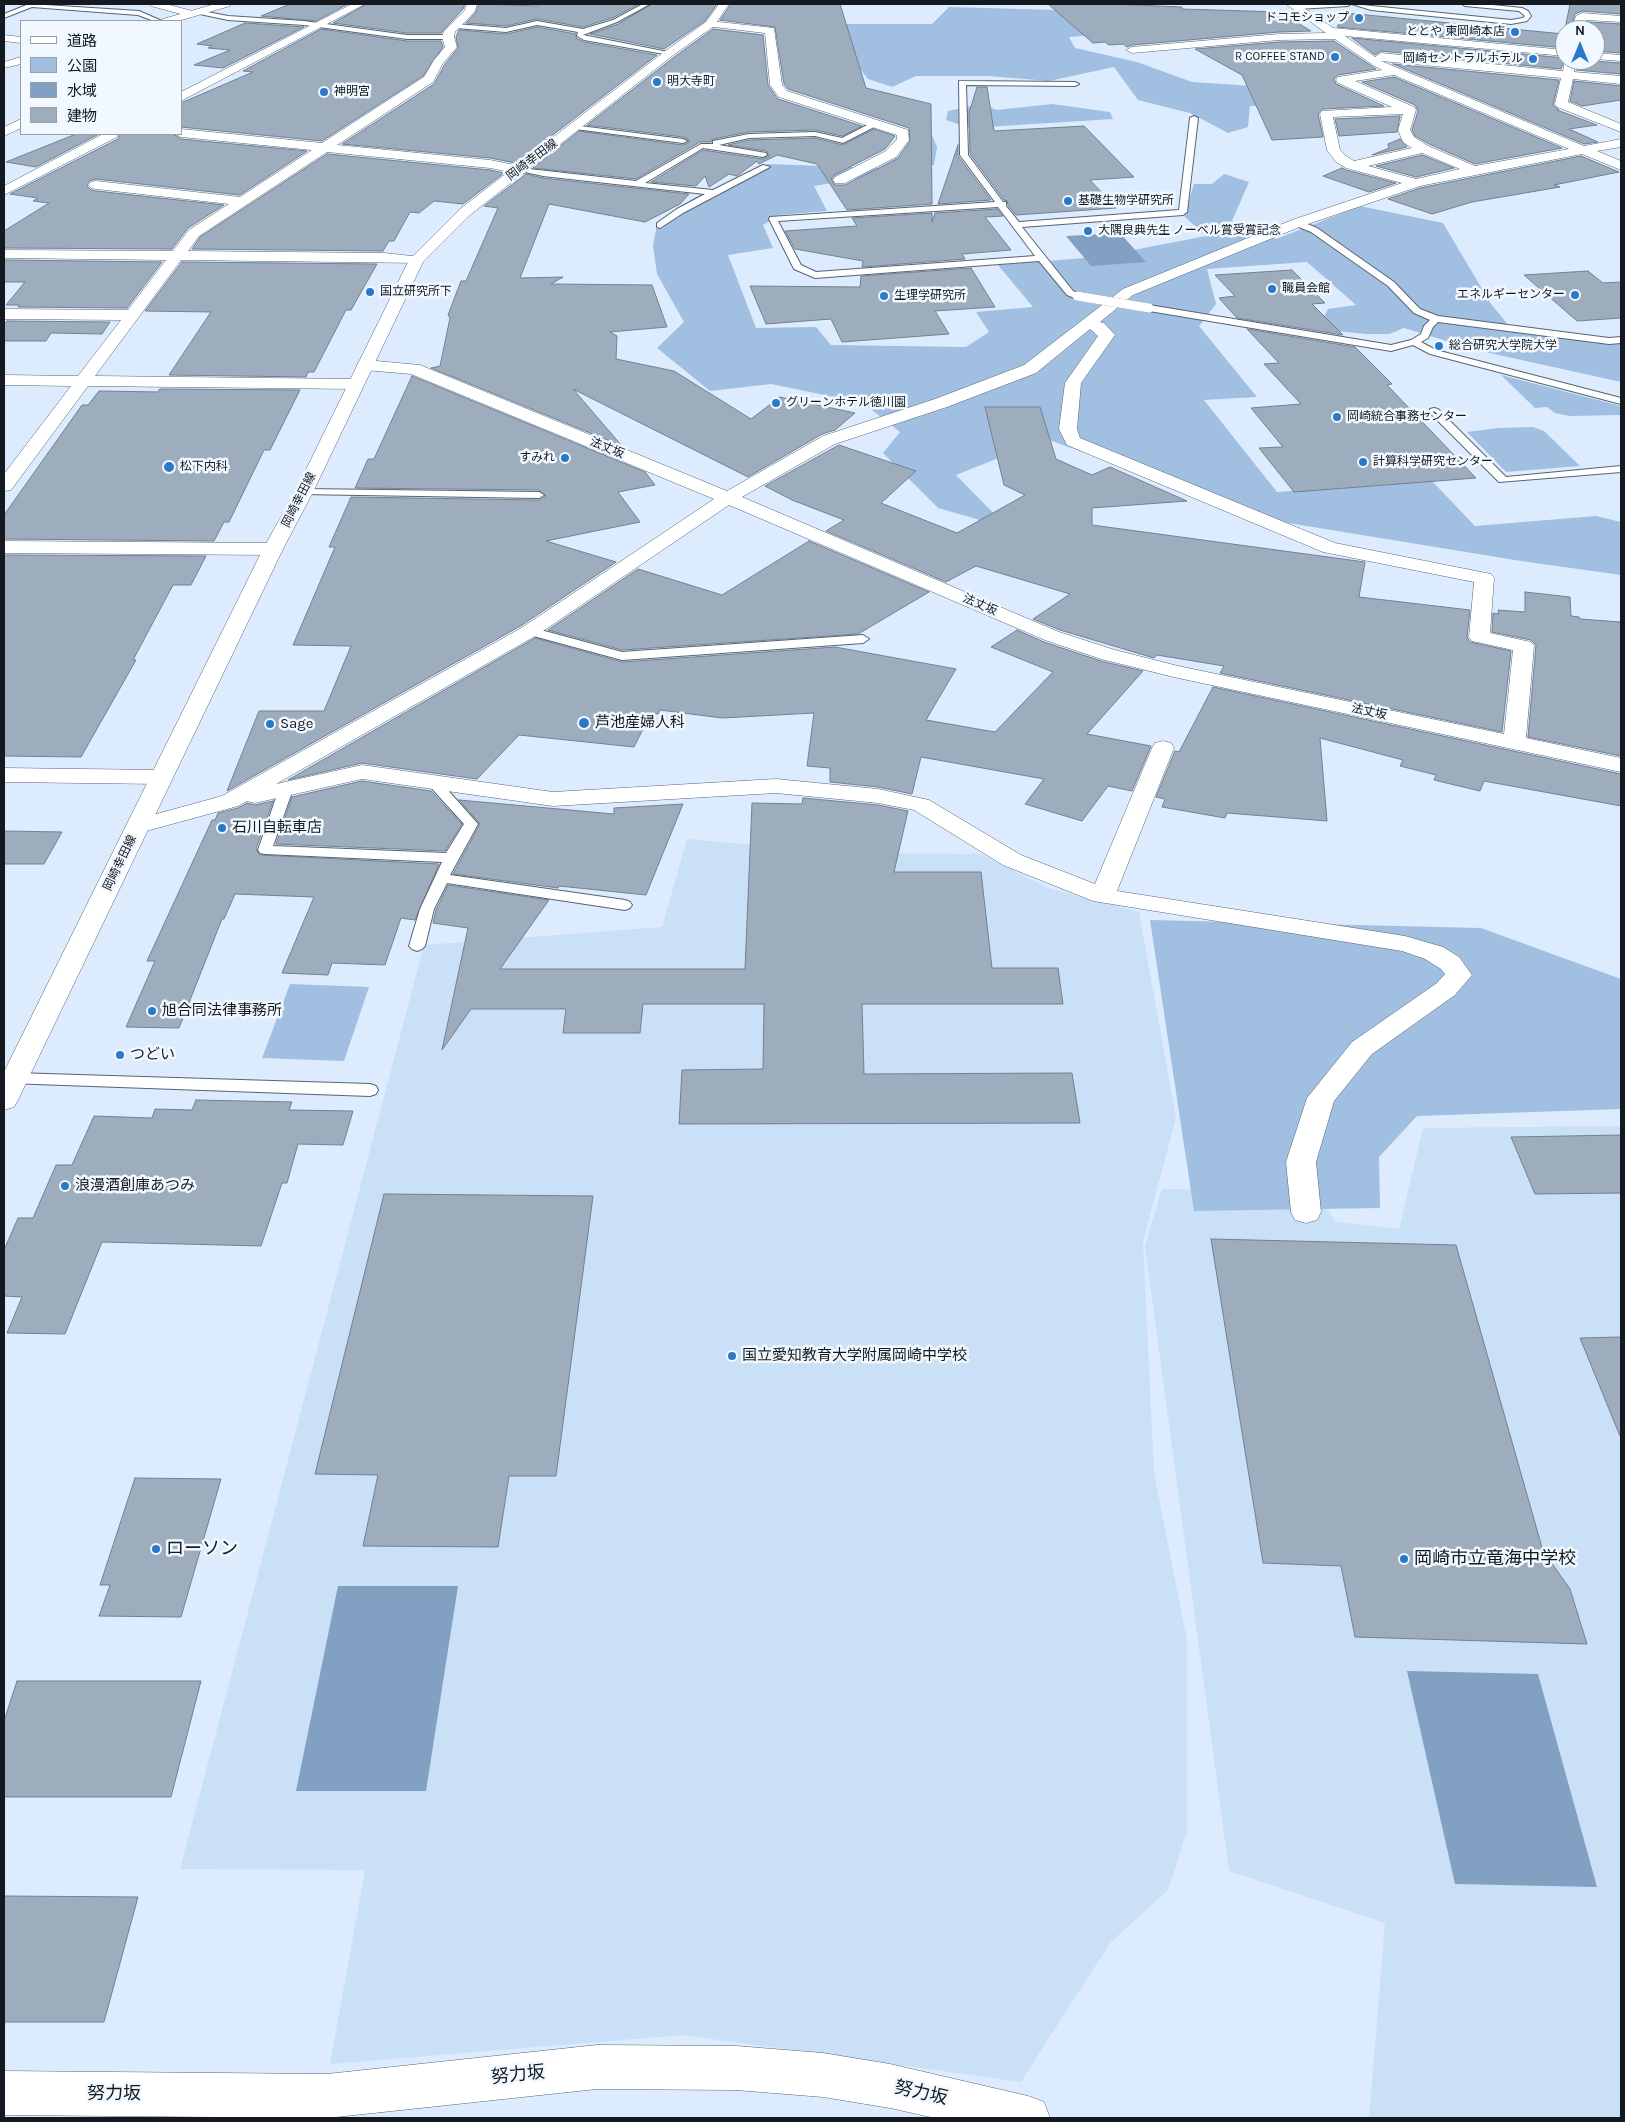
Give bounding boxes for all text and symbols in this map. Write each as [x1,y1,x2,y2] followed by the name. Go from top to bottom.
[1265,11,1349,25] place label: ドコモショップ
[1353,12,1365,24] marker: ドコモショップ
[20,20,182,135] legend
[1555,20,1605,70] north arrow
[1575,22,1585,39] text: N
[1406,25,1505,39] place label: ととや 東岡崎本店
[1509,26,1521,38] marker: ととや 東岡崎本店
[67,32,97,50] text: 道路
[1235,50,1325,64] place label: R COFFEE STAND
[1329,51,1341,63] marker: R COFFEE STAND
[1403,52,1523,66] place label: 岡崎セントラルホテル
[1527,53,1539,65] marker: 岡崎セントラルホテル
[67,57,97,75] text: 公園
[667,75,715,89] place label: 明大寺町
[651,76,663,88] marker: 明大寺町
[67,82,97,100] text: 水域
[334,85,370,99] place label: 神明宮
[318,86,330,98] marker: 神明宮
[67,107,97,125] text: 建物
[504,136,560,184] street label: 岡崎幸田線
[1078,194,1174,208] place label: 基礎生物学研究所
[1062,195,1074,207] marker: 基礎生物学研究所
[1098,224,1281,238] place label: 大隅良典先生 ノーベル賞受賞記念
[1082,225,1094,237] marker: 大隅良典先生 ノーベル賞受賞記念
[1282,282,1330,296] place label: 職員会館
[1266,283,1278,295] marker: 職員会館
[380,285,452,299] place label: 国立研究所下
[364,286,376,298] marker: 国立研究所下
[1457,288,1565,302] place label: エネルギーセンター
[894,289,966,303] place label: 生理学研究所
[1569,289,1581,301] marker: エネルギーセンター
[878,290,890,302] marker: 生理学研究所
[1449,339,1557,353] place label: 総合研究大学院大学
[1433,340,1445,352] marker: 総合研究大学院大学
[786,396,906,410] place label: グリーンホテル徳川園
[770,397,782,409] marker: グリーンホテル徳川園
[1347,410,1467,424] place label: 岡崎統合事務センター
[1331,411,1343,423] marker: 岡崎統合事務センター
[588,435,626,461] street label: 法丈坂
[519,451,555,465] place label: すみれ
[559,452,571,464] marker: すみれ
[1373,455,1493,469] place label: 計算科学研究センター
[1357,456,1369,468] marker: 計算科学研究センター
[162,460,176,474] marker: 松下内科
[180,460,228,474] place label: 松下内科
[279,470,319,530] street label: 岡崎幸田線
[961,591,999,619] street label: 法丈坂
[1350,701,1388,723] street label: 法丈坂
[595,714,685,732] place label: 芦池産婦人科
[280,715,313,733] place label: Sage
[577,716,591,730] marker: 芦池産婦人科
[264,718,276,730] marker: Sage
[232,819,322,837] place label: 石川自転車店
[216,822,228,834] marker: 石川自転車店
[100,833,140,893] street label: 岡崎幸田線
[162,1002,282,1020] place label: 旭合同法律事務所
[146,1005,158,1017] marker: 旭合同法律事務所
[130,1046,175,1064] place label: つどい
[114,1049,126,1061] marker: つどい
[75,1177,195,1195] place label: 浪漫酒創庫あつみ
[59,1180,71,1192] marker: 浪漫酒創庫あつみ
[742,1347,967,1365] place label: 国立愛知教育大学附属岡崎中学校
[726,1350,738,1362] marker: 国立愛知教育大学附属岡崎中学校
[166,1538,238,1560] place label: ローソン
[150,1543,162,1555] marker: ローソン
[1414,1548,1576,1570] place label: 岡崎市立竜海中学校
[1398,1553,1410,1565] marker: 岡崎市立竜海中学校
[490,2061,546,2089] street label: 努力坂
[892,2076,950,2110] street label: 努力坂
[87,2083,141,2105] street label: 努力坂

